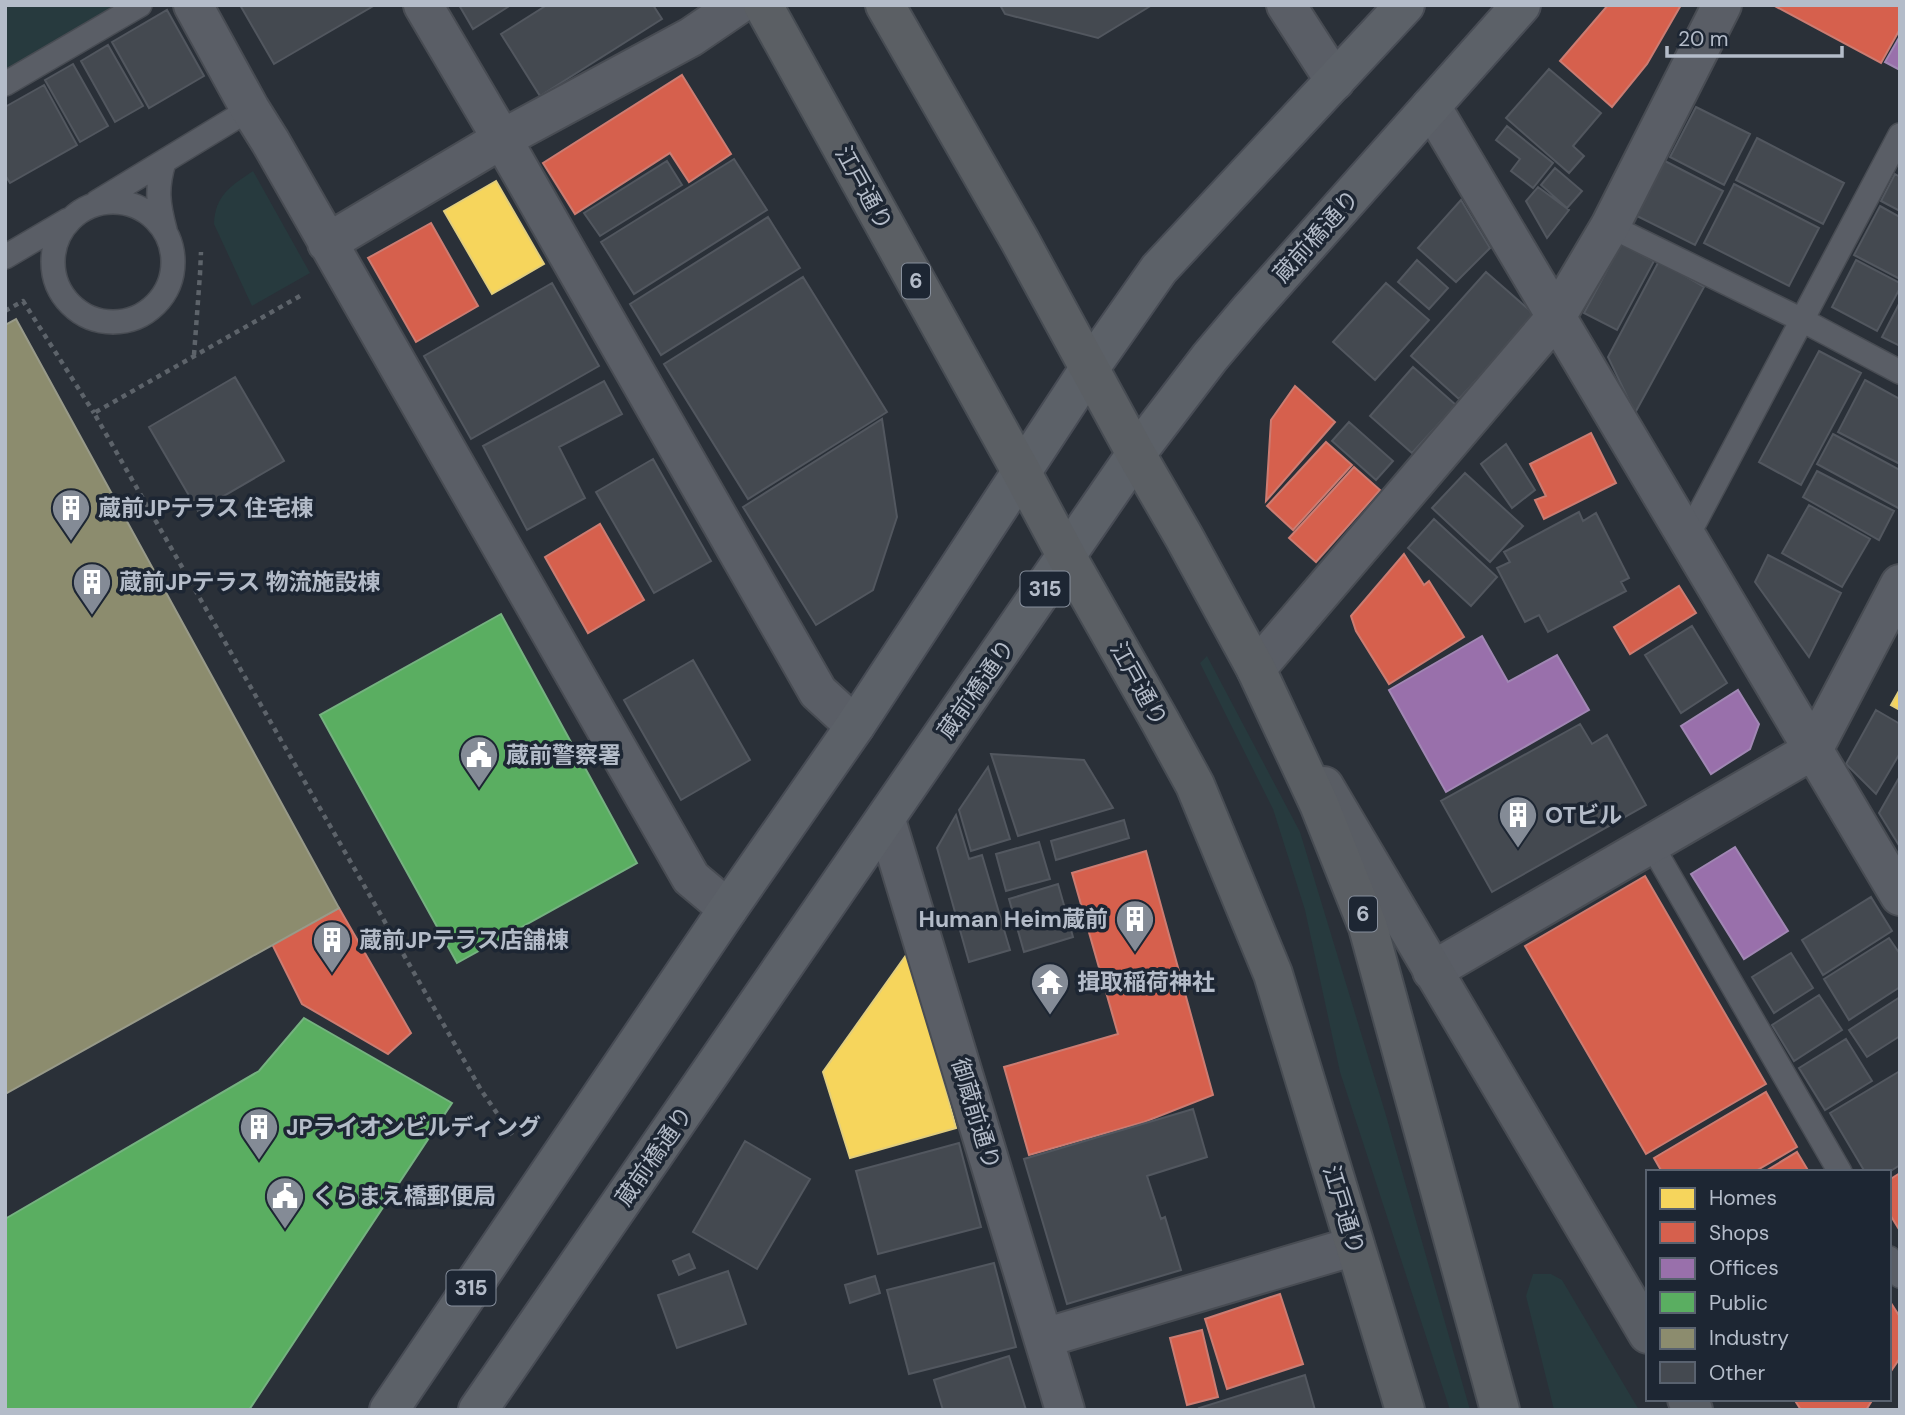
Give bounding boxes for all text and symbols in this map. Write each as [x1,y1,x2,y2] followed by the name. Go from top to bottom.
[1667,14,1842,58] scale bar
[1678,25,1729,53] text: 20 m
[829,140,899,236] street label: 江戸通り
[1266,183,1366,289] street label: 蔵前橋通り
[902,264,930,298] road number: 6
[50,487,92,542] building icon: 蔵前JPテラス 住宅棟
[98,493,314,523] place label: 蔵前JPテラス 住宅棟
[71,561,113,616] building icon: 蔵前JPテラス 物流施設棟
[119,567,381,597] place label: 蔵前JPテラス 物流施設棟
[1020,572,1070,606] road number: 315
[931,633,1021,745] street label: 蔵前橋通り
[1104,636,1174,732] street label: 江戸通り
[458,734,500,789] public building icon: 蔵前警察署
[506,740,621,770] place label: 蔵前警察署
[1497,794,1539,849] building icon: OTビル
[1545,800,1622,830] place label: OTビル
[1349,897,1377,932] road number: 6
[1114,898,1156,953] building icon: Human Heim蔵前
[918,904,1108,934] place label: Human Heim蔵前
[311,919,353,974] building icon: 蔵前JPテラス店舗棟
[359,925,569,955] place label: 蔵前JPテラス店舗棟
[1029,961,1071,1016] temple icon: 揖取稲荷神社
[1077,967,1215,997] place label: 揖取稲荷神社
[945,1055,1007,1173] street label: 御蔵前通り
[609,1100,699,1212] street label: 蔵前橋通り
[238,1106,280,1161] building icon: JPライオンビルディング
[286,1112,541,1142] place label: JPライオンビルディング
[1316,1162,1372,1258] street label: 江戸通り
[1646,1170,1891,1401] legend
[264,1175,306,1230] public building icon: くらまえ橋郵便局
[312,1181,496,1211] place label: くらまえ橋郵便局
[1709,1184,1777,1212] text: Homes
[1709,1219,1769,1247] text: Shops
[1709,1254,1779,1282] text: Offices
[447,1270,496,1306] road number: 315
[1709,1289,1768,1317] text: Public
[1709,1324,1789,1352] text: Industry
[1709,1359,1765,1387] text: Other

